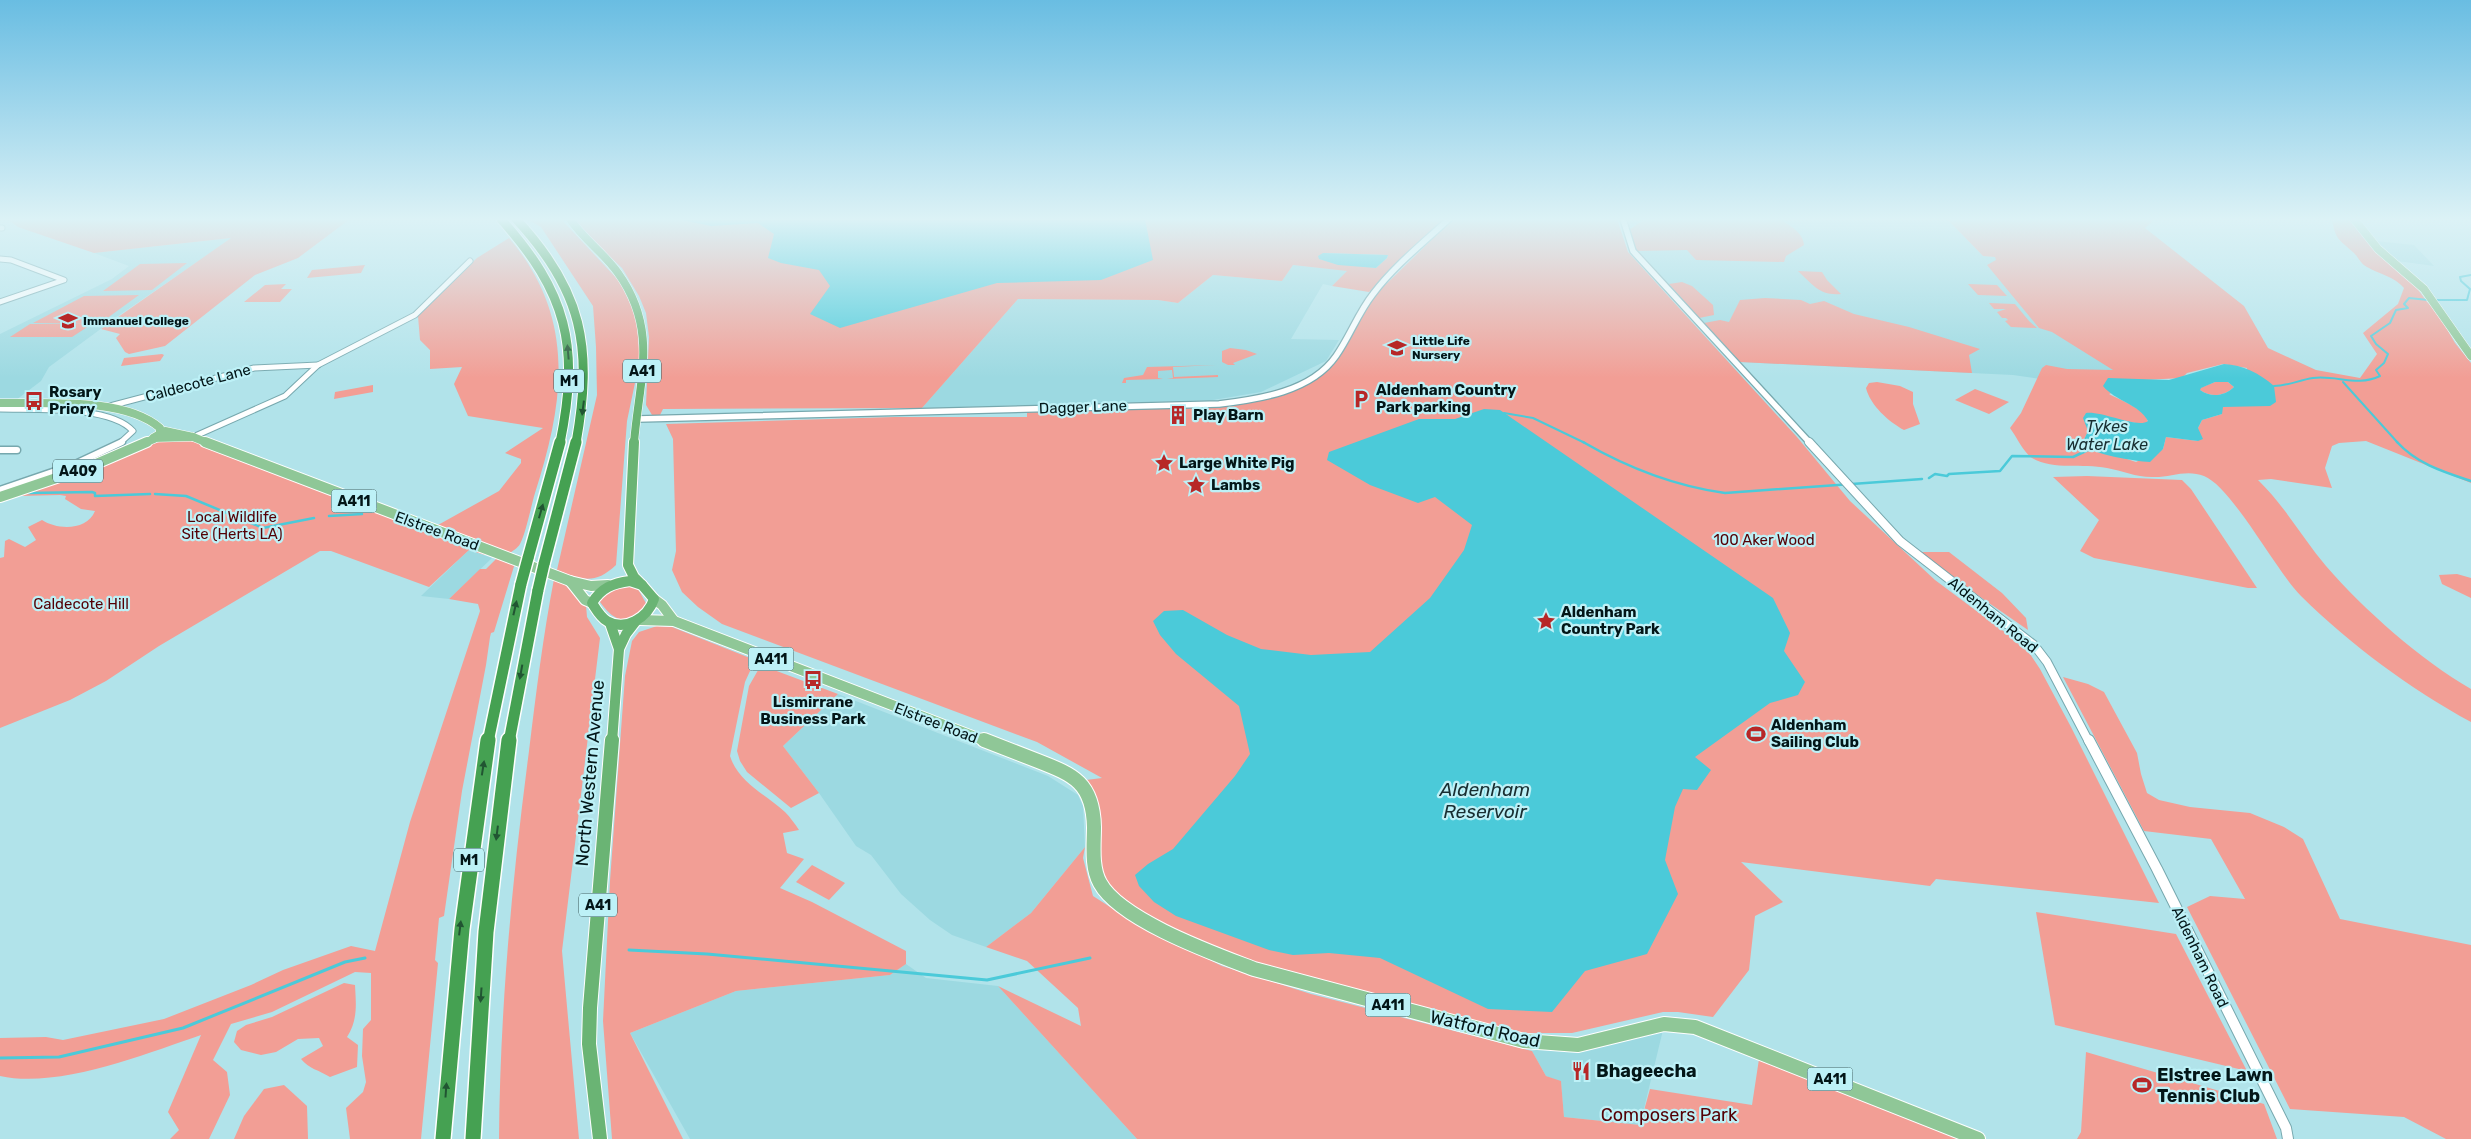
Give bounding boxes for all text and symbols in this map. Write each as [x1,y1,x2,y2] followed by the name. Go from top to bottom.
[57,310,79,332] school or university icon: Immanuel College
[83,314,189,328] place label: Immanuel College
[1412,334,1470,362] place label: Little Life Nursery
[1386,337,1408,359] school or university icon: Little Life Nursery
[564,343,572,359] one-way arrow
[143,360,253,406] street label: Caldecote Lane
[623,360,661,382] road number: A41
[554,370,584,392] road number: M1
[1376,381,1516,416] place label: Aldenham Country Park parking
[49,383,101,418] place label: Rosary Priory
[1350,388,1372,410] parking icon: Aldenham Country Park parking
[23,390,45,412] bus stop icon: Rosary Priory
[1039,396,1127,418] street label: Dagger Lane
[579,401,587,417] one-way arrow
[1167,404,1189,426] building icon: Play Barn
[1193,406,1264,424] place label: Play Barn
[2066,417,2148,454] water label: Tykes Water Lake
[1153,452,1175,474] place icon: Large White Pig
[1179,454,1295,472] place label: Large White Pig
[53,460,103,482] road number: A409
[1185,474,1207,496] place icon: Lambs
[1211,476,1260,494] place label: Lambs
[332,490,376,512] road number: A411
[537,503,545,518] one-way arrow
[181,508,283,543] park label: Local Wildlife Site (Herts LA)
[393,508,481,554] street label: Elstree Road
[1713,531,1815,549] park label: 100 Aker Wood
[1945,573,2041,657] street label: Aldenham Road
[33,595,129,613] park label: Caldecote Hill
[511,601,519,616] one-way arrow
[1561,603,1660,638] place label: Aldenham Country Park
[1535,610,1557,632] place icon: Aldenham Country Park
[748,648,794,671] road number: A411
[517,665,525,681] one-way arrow
[802,669,824,691] bus stop icon: Lismirrane Business Park
[571,679,609,867] street label: North Western Avenue
[760,693,866,728] place label: Lismirrane Business Park
[892,699,980,747] street label: Elstree Road
[1771,716,1859,751] place label: Aldenham Sailing Club
[1745,723,1767,745] sports icon: Aldenham Sailing Club
[480,759,488,775] one-way arrow
[1439,778,1530,823] water label: Aldenham Reservoir
[493,825,501,841] one-way arrow
[454,848,484,872] road number: M1
[579,894,617,916] road number: A41
[2168,904,2232,1010] street label: Aldenham Road
[456,920,464,936] one-way arrow
[477,987,485,1003] one-way arrow
[1366,994,1410,1016] road number: A411
[1428,1006,1542,1052] street label: Watford Road
[1570,1060,1592,1082] restaurant icon: Bhageecha
[1596,1060,1697,1082] place label: Bhageecha
[2157,1064,2273,1107] place label: Elstree Lawn Tennis Club
[1808,1068,1852,1090] road number: A411
[2131,1074,2153,1096] sports icon: Elstree Lawn Tennis Club
[443,1082,451,1098] one-way arrow
[1601,1104,1738,1126] park label: Composers Park

